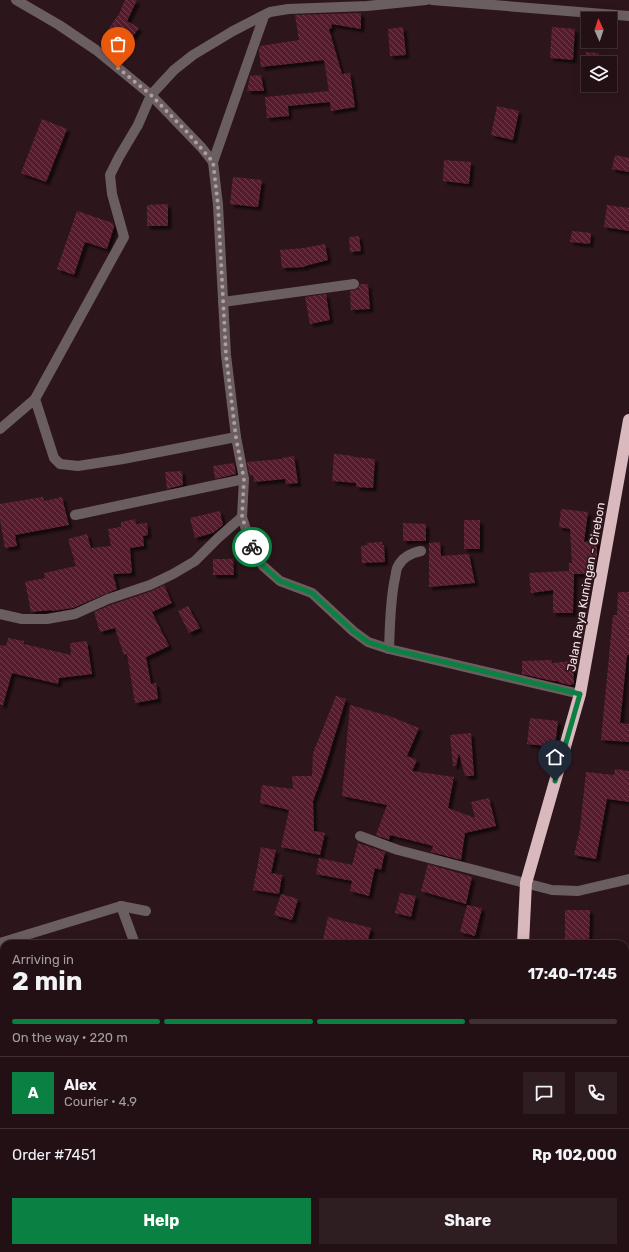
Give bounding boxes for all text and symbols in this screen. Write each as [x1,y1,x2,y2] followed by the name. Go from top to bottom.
[581,12,617,48] north arrow
[581,12,617,92] map controls
[101,27,135,68] pin
[107,33,129,55] icon: bag
[581,56,617,92] button: layers
[564,501,608,673] street label: Jalan Raya Kuningan - Cirebon
[232,527,272,567] courier
[241,536,263,558] icon: bike
[538,740,572,781] pin
[544,746,566,768] icon: home
[12,952,74,967] text: Arriving in
[528,965,617,983] text: 17:40–17:45
[12,966,82,997] text: 2 min
[12,1030,128,1045] text: On the way · 220 m
[523,1072,565,1114] button: chat
[575,1072,617,1114] button: phone
[64,1076,97,1094] text: Alex
[28,1084,38,1102] text: A
[64,1094,137,1109] text: Courier · 4.9
[12,1146,96,1164] text: Order #7451
[532,1146,617,1164] text: Rp 102,000
[12,1198,311,1244] button: Help
[319,1198,617,1244] button: Share

